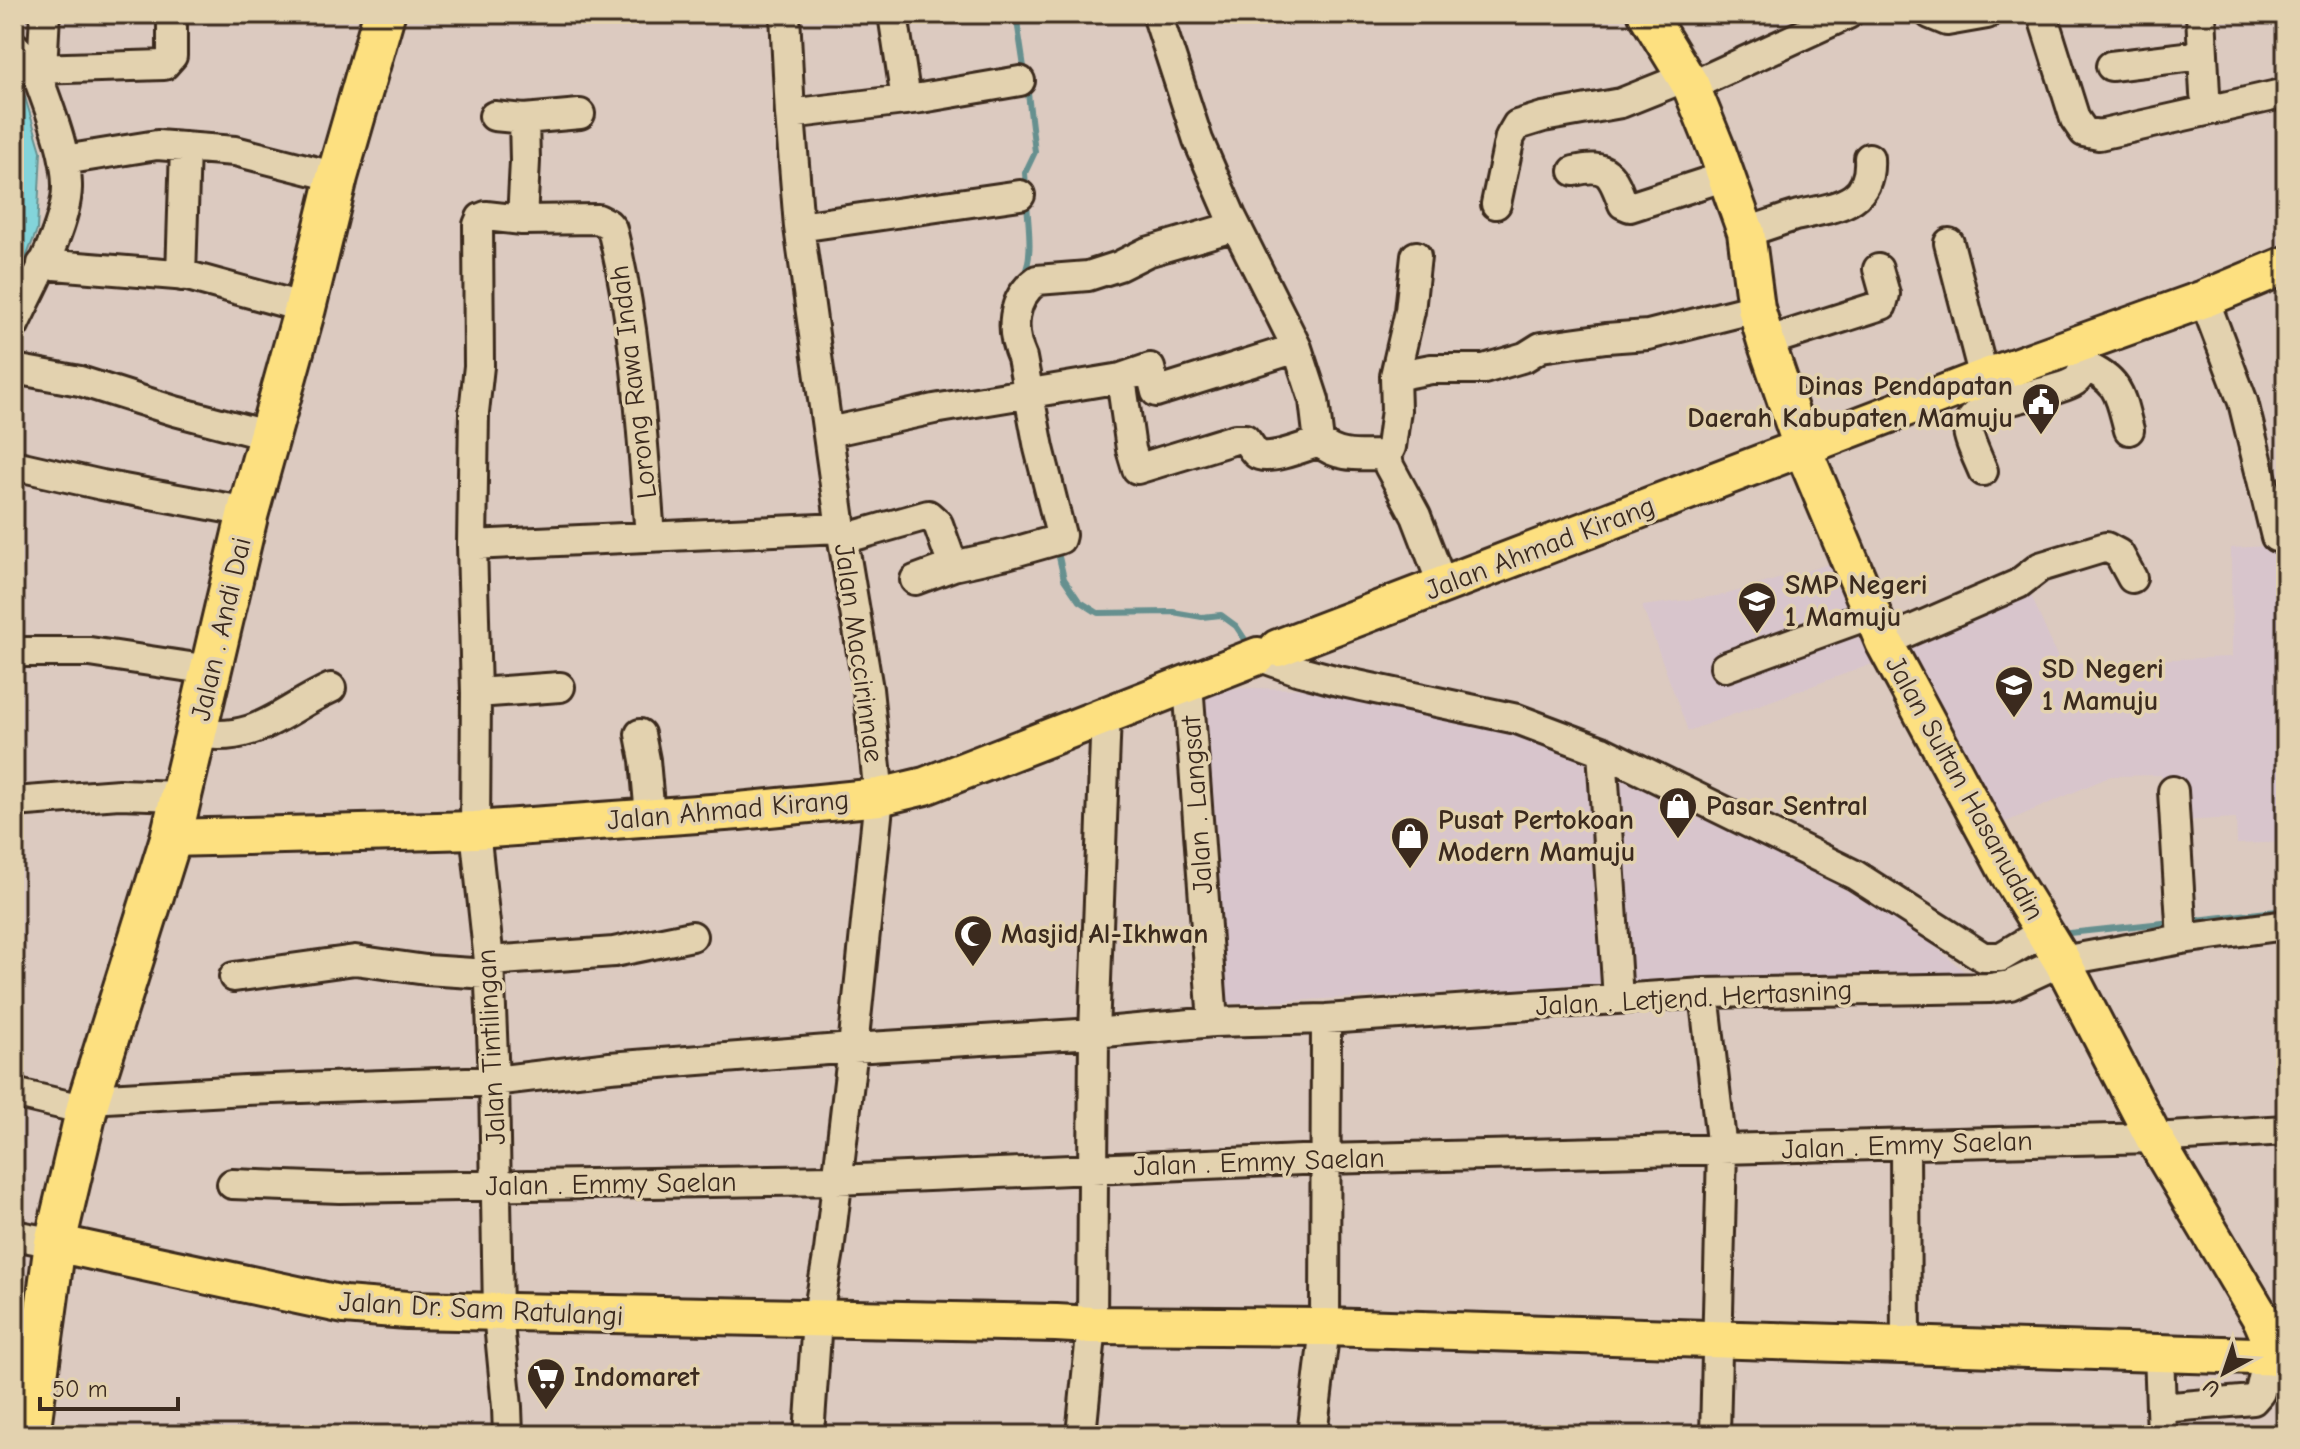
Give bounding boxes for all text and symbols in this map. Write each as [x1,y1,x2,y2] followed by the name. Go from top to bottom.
[603,263,663,501] street label: Lorong Rawa Indah
[1687,370,2013,434] place label: Dinas Pendapatan Daerah Kabupaten Mamuju
[2020,381,2062,436] public building icon: Dinas Pendapatan Daerah Kabupaten Mamuju
[1421,489,1659,607] street label: Jalan Ahmad Kirang
[184,534,258,724] street label: Jalan . Andi Dai
[828,541,890,765] street label: Jalan Maccirinnae
[1785,569,1928,633] place label: SMP Negeri 1 Mamuju
[1736,580,1778,635] school or university icon: SMP Negeri 1 Mamuju
[1879,650,2051,926] street label: Jalan Sultan Hasanuddin
[2042,653,2164,717] place label: SD Negeri 1 Mamuju
[1993,664,2035,719] school or university icon: SD Negeri 1 Mamuju
[1175,714,1219,895] street label: Jalan . Langsat
[606,783,850,837] street label: Jalan Ahmad Kirang
[1657,785,1699,840] shop icon: Pasar Sentral
[1706,790,1868,822] place label: Pasar Sentral
[1438,804,1635,868] place label: Pusat Pertokoan Modern Mamuju
[1389,815,1431,870] shop icon: Pusat Pertokoan Modern Mamuju
[952,913,994,968] mosque icon: Masjid Al-Ikhwan
[1001,918,1208,950] place label: Masjid Al-Ikhwan
[470,948,512,1146] street label: Jalan Tintilingan
[1535,974,1853,1022] street label: Jalan . Letjend. Hertasning
[1781,1125,2033,1165] street label: Jalan . Emmy Saelan
[1133,1142,1385,1182] street label: Jalan . Emmy Saelan
[485,1166,737,1202] street label: Jalan . Emmy Saelan
[338,1286,624,1332] street label: Jalan Dr. Sam Ratulangi
[2184,1333,2264,1413] north arrow
[525,1356,567,1411] supermarket icon: Indomaret
[40,1361,178,1411] scale bar
[574,1361,700,1393] place label: Indomaret
[2198,1373,2226,1402] text: U
[52,1375,108,1403] text: 50 m

